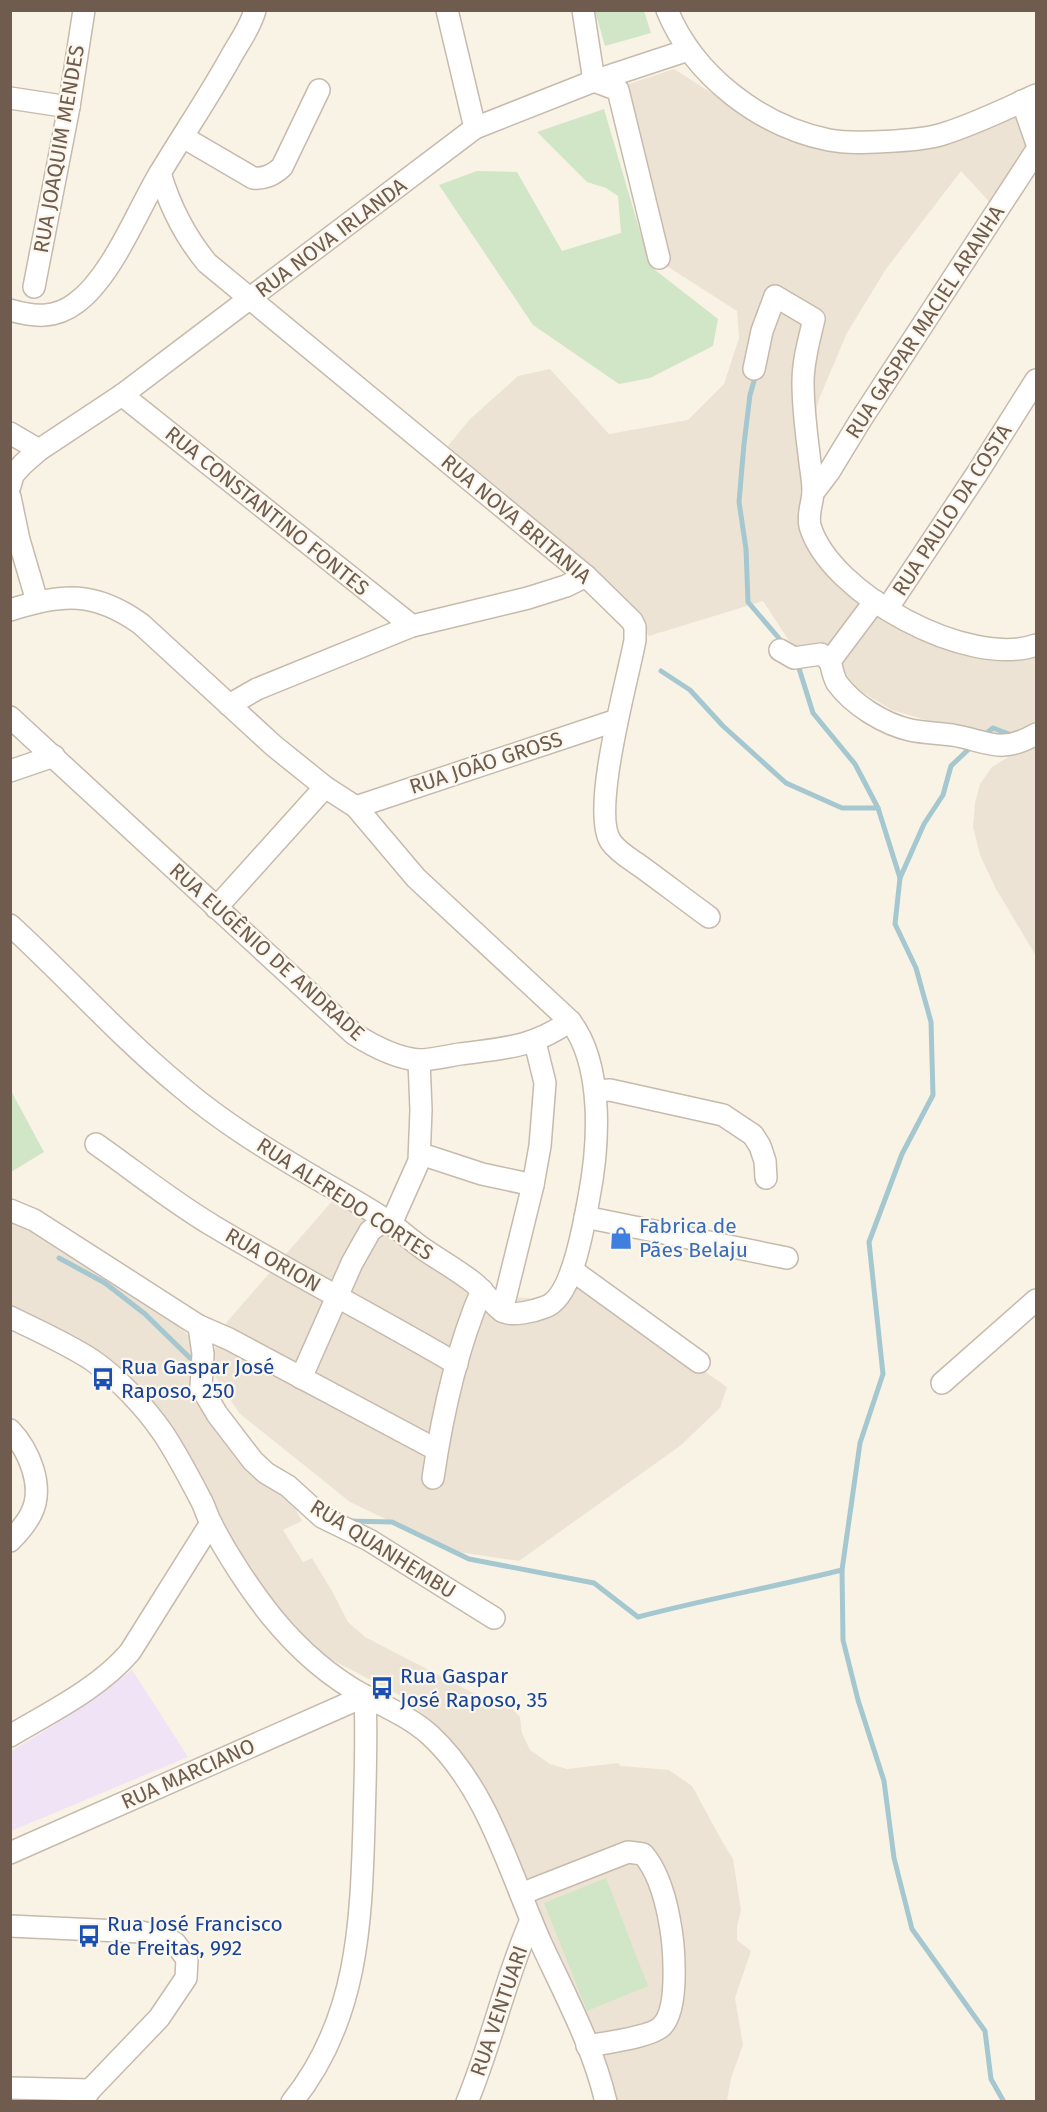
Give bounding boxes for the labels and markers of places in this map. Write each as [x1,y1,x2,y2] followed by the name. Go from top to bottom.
[639,1213,748,1263] place label: Fabrica de Pães Belaju
[608,1225,634,1251] shop icon: Fabrica de Pães Belaju
[121,1354,274,1404] place label: Rua Gaspar José Raposo, 250
[90,1366,116,1392] bus stop icon: Rua Gaspar José Raposo, 250
[400,1663,548,1713] place label: Rua Gaspar José Raposo, 35
[369,1675,395,1701] bus stop icon: Rua Gaspar José Raposo, 35
[107,1911,283,1961] place label: Rua José Francisco de Freitas, 992
[76,1923,102,1949] bus stop icon: Rua José Francisco de Freitas, 992

